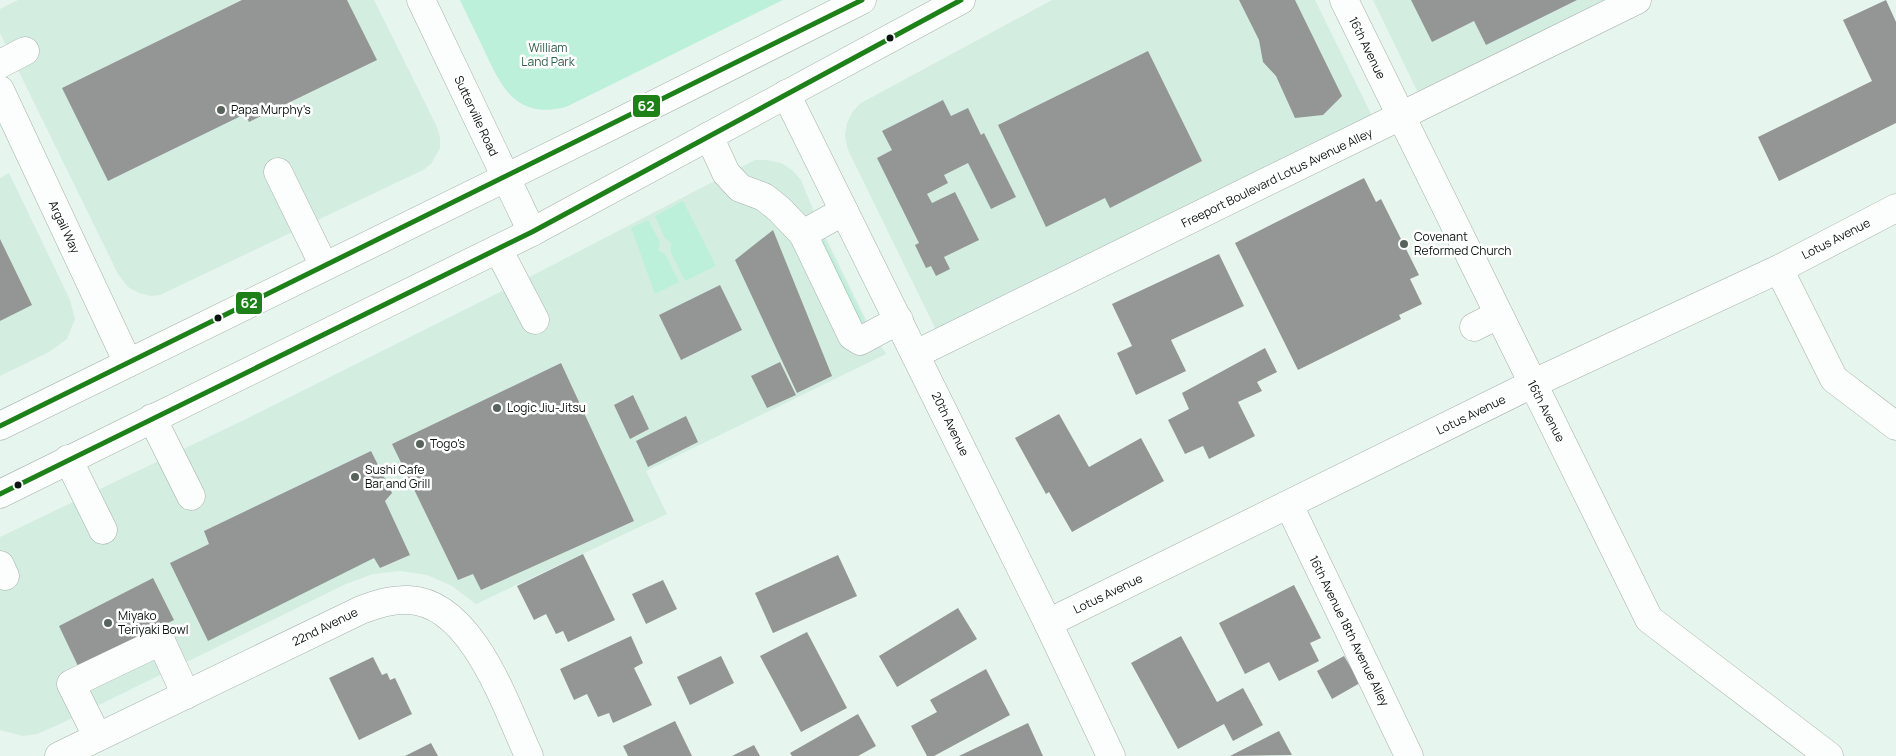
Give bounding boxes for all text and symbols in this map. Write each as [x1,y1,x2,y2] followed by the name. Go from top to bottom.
[1345,14,1390,82] street label: 16th Avenue
[885,33,895,43] unlabelled marker
[521,39,576,70] park label: William Land Park
[450,73,503,159] street label: Sutterville Road
[632,94,661,118] line badge: 62
[637,96,655,115] text: 62
[231,101,311,118] place label: Papa Murphy's
[215,104,227,116] marker: Papa Murphy's
[1178,123,1376,231] street label: Freeport Boulevard Lotus Avenue Alley
[45,197,84,257] street label: Argail Way
[1799,214,1873,263] street label: Lotus Avenue
[1414,228,1512,259] place label: Covenant Reformed Church
[1398,238,1410,250] marker: Covenant Reformed Church
[235,291,263,315] line badge: 62
[240,293,258,312] text: 62
[213,313,223,323] unlabelled marker
[1524,377,1569,445] street label: 16th Avenue
[928,389,973,459] street label: 20th Avenue
[1433,390,1508,439] street label: Lotus Avenue
[507,399,586,416] place label: Logic Jiu-Jitsu
[491,402,503,414] marker: Logic Jiu-Jitsu
[430,435,465,452] place label: Togo's
[414,438,426,450] marker: Togo's
[365,461,430,492] place label: Sushi Cafe Bar and Grill
[349,471,361,483] marker: Sushi Cafe Bar and Grill
[13,480,23,490] unlabelled marker
[1305,553,1394,710] street label: 16th Avenue 18th Avenue Alley
[1070,569,1145,618] street label: Lotus Avenue
[289,603,361,650] street label: 22nd Avenue
[118,607,188,638] place label: Miyako Teriyaki Bowl
[102,617,114,629] marker: Miyako Teriyaki Bowl

